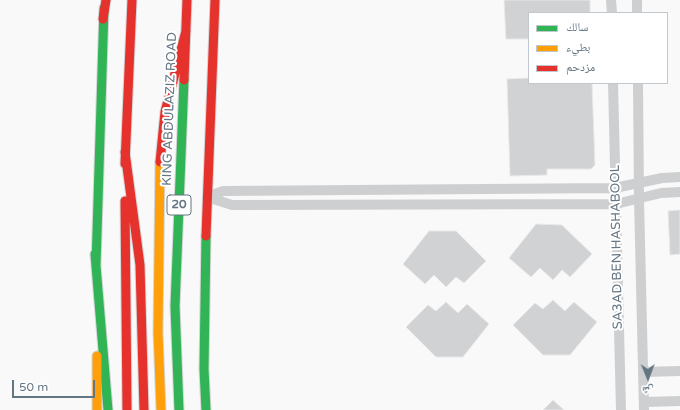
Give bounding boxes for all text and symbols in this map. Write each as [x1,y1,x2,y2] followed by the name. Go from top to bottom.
[528,12,668,84] legend
[566,20,588,34] text: سالك
[160,32,180,186] street label: KING ABDULAZIZ ROAD
[566,40,590,54] text: بطيء
[566,60,595,74] text: مزدحم
[608,165,626,329] street label: SA3AD BEN HASHABOOL
[167,195,191,215] road number: 20
[628,358,668,398] north arrow
[14,372,97,398] scale bar
[19,380,48,394] text: 50 m
[642,384,654,397] text: ش

